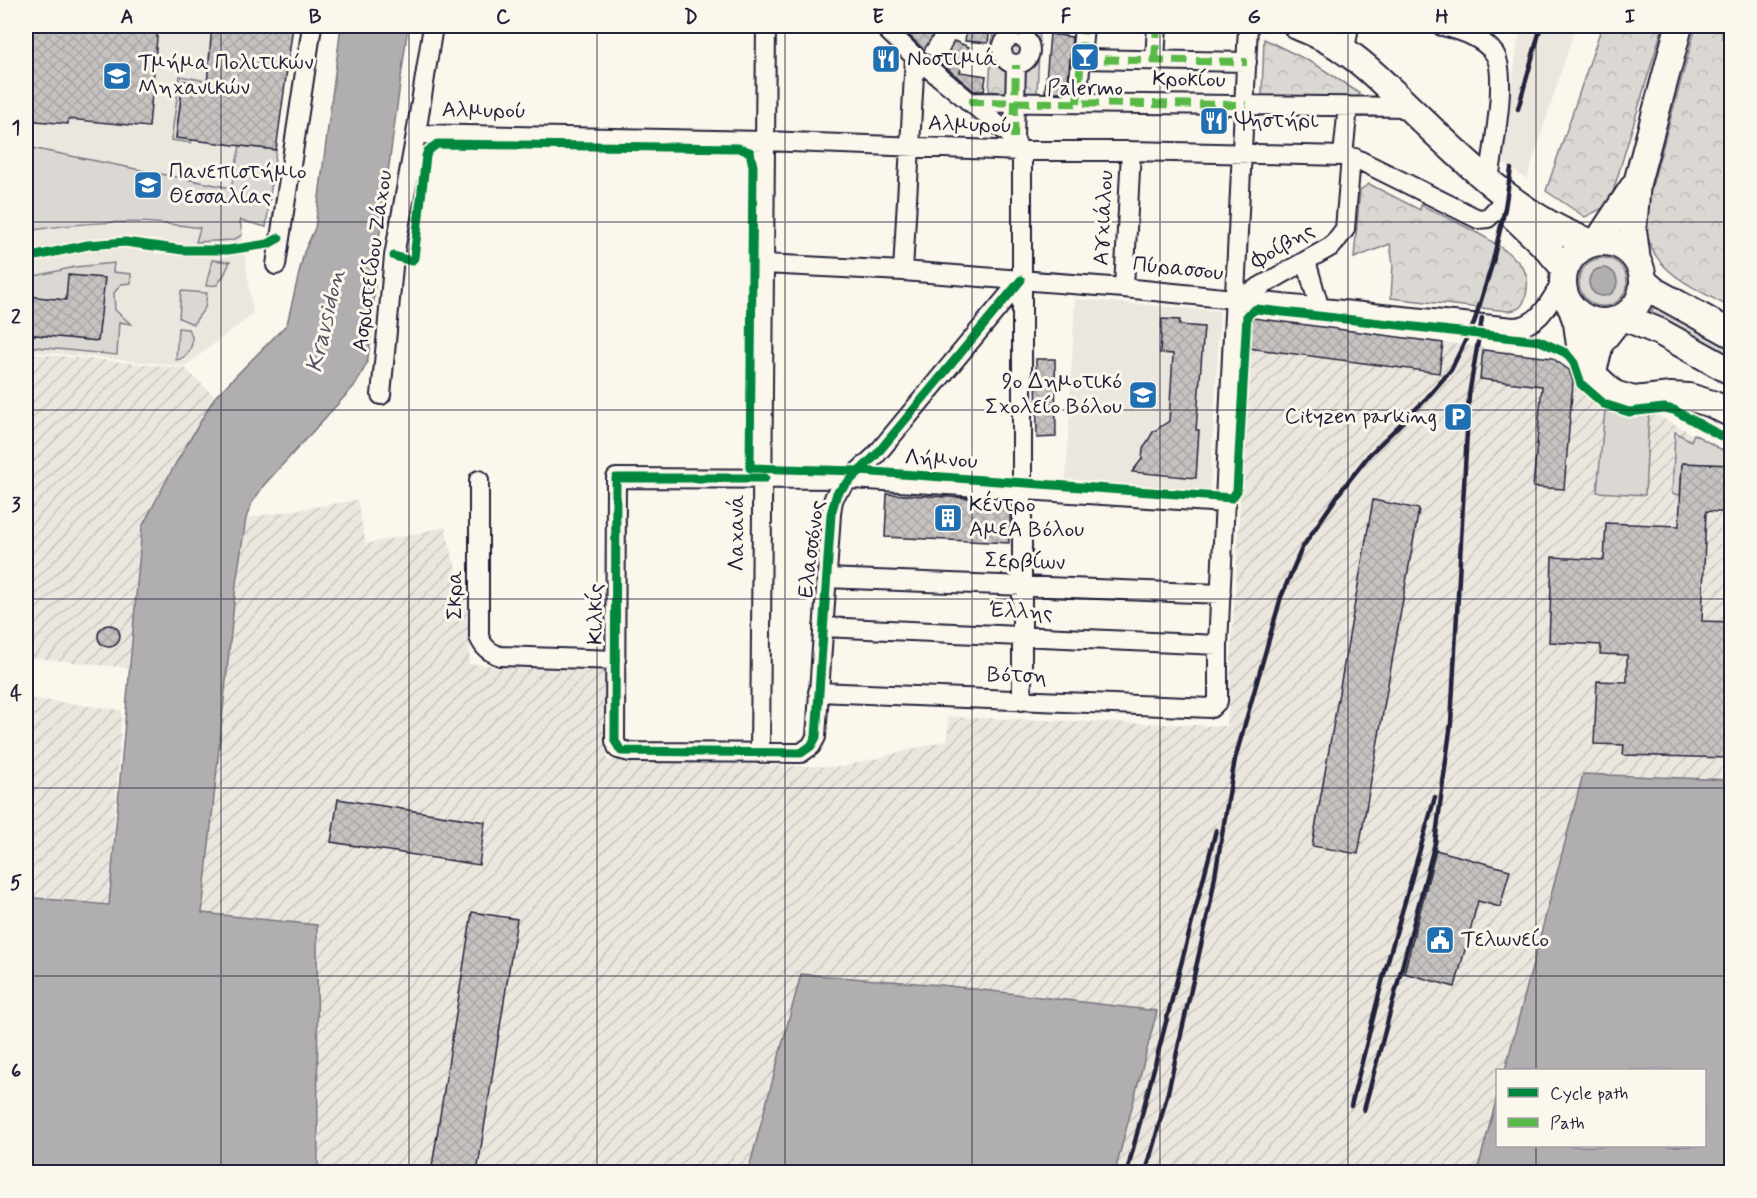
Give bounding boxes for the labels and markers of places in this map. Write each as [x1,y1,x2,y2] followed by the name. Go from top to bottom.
[1069,41,1101,73] bar icon: Palermo
[870,43,902,75] restaurant icon: Νοστιμιά
[907,45,997,73] place label: Νοστιμιά
[138,49,314,102] place label: Τμήμα Πολιτικών Μηχανικών
[101,60,133,92] school or university icon: Τμήμα Πολιτικών Μηχανικών
[1047,75,1123,103] place label: Palermo
[1198,105,1230,137] restaurant icon: Ψηστήρι
[1234,107,1319,135] place label: Ψηστήρι
[169,158,307,211] place label: Πανεπιστήμιο Θεσσαλίας
[132,169,164,201] school or university icon: Πανεπιστήμιο Θεσσαλίας
[985,368,1122,421] place label: 9ο Δημοτικό Σχολείο Βόλου
[1127,379,1159,411] school or university icon: 9ο Δημοτικό Σχολείο Βόλου
[1442,401,1474,433] parking icon: Cityzen parking
[1284,403,1437,432] place label: Cityzen parking
[969,490,1084,544] place label: Κέντρο ΑμεΑ Βόλου
[932,502,964,534] building icon: Κέντρο ΑμεΑ Βόλου
[1424,924,1456,956] public building icon: Τελωνείο
[1461,926,1549,954] place label: Τελωνείο

